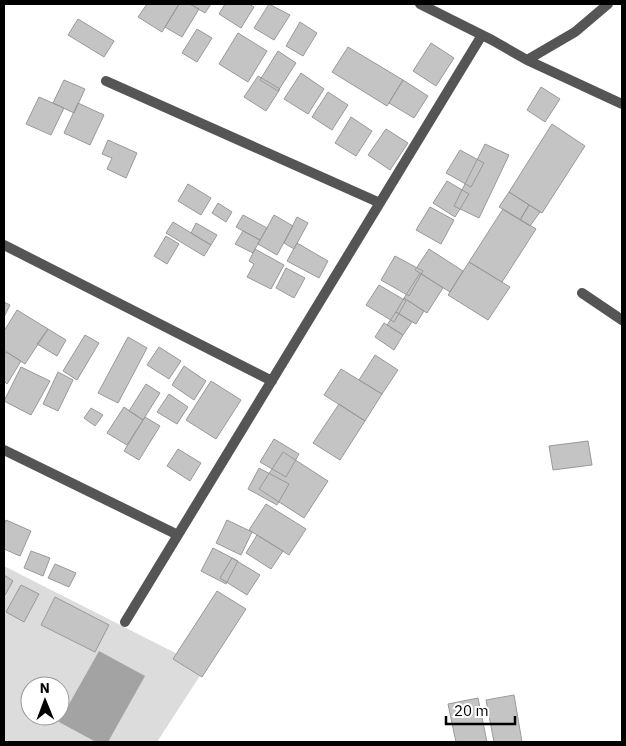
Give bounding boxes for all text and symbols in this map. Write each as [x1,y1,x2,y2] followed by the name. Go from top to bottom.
[20,676,70,726] north arrow
[40,679,50,697] text: N
[446,694,515,726] scale bar
[454,701,489,720] text: 20 m

